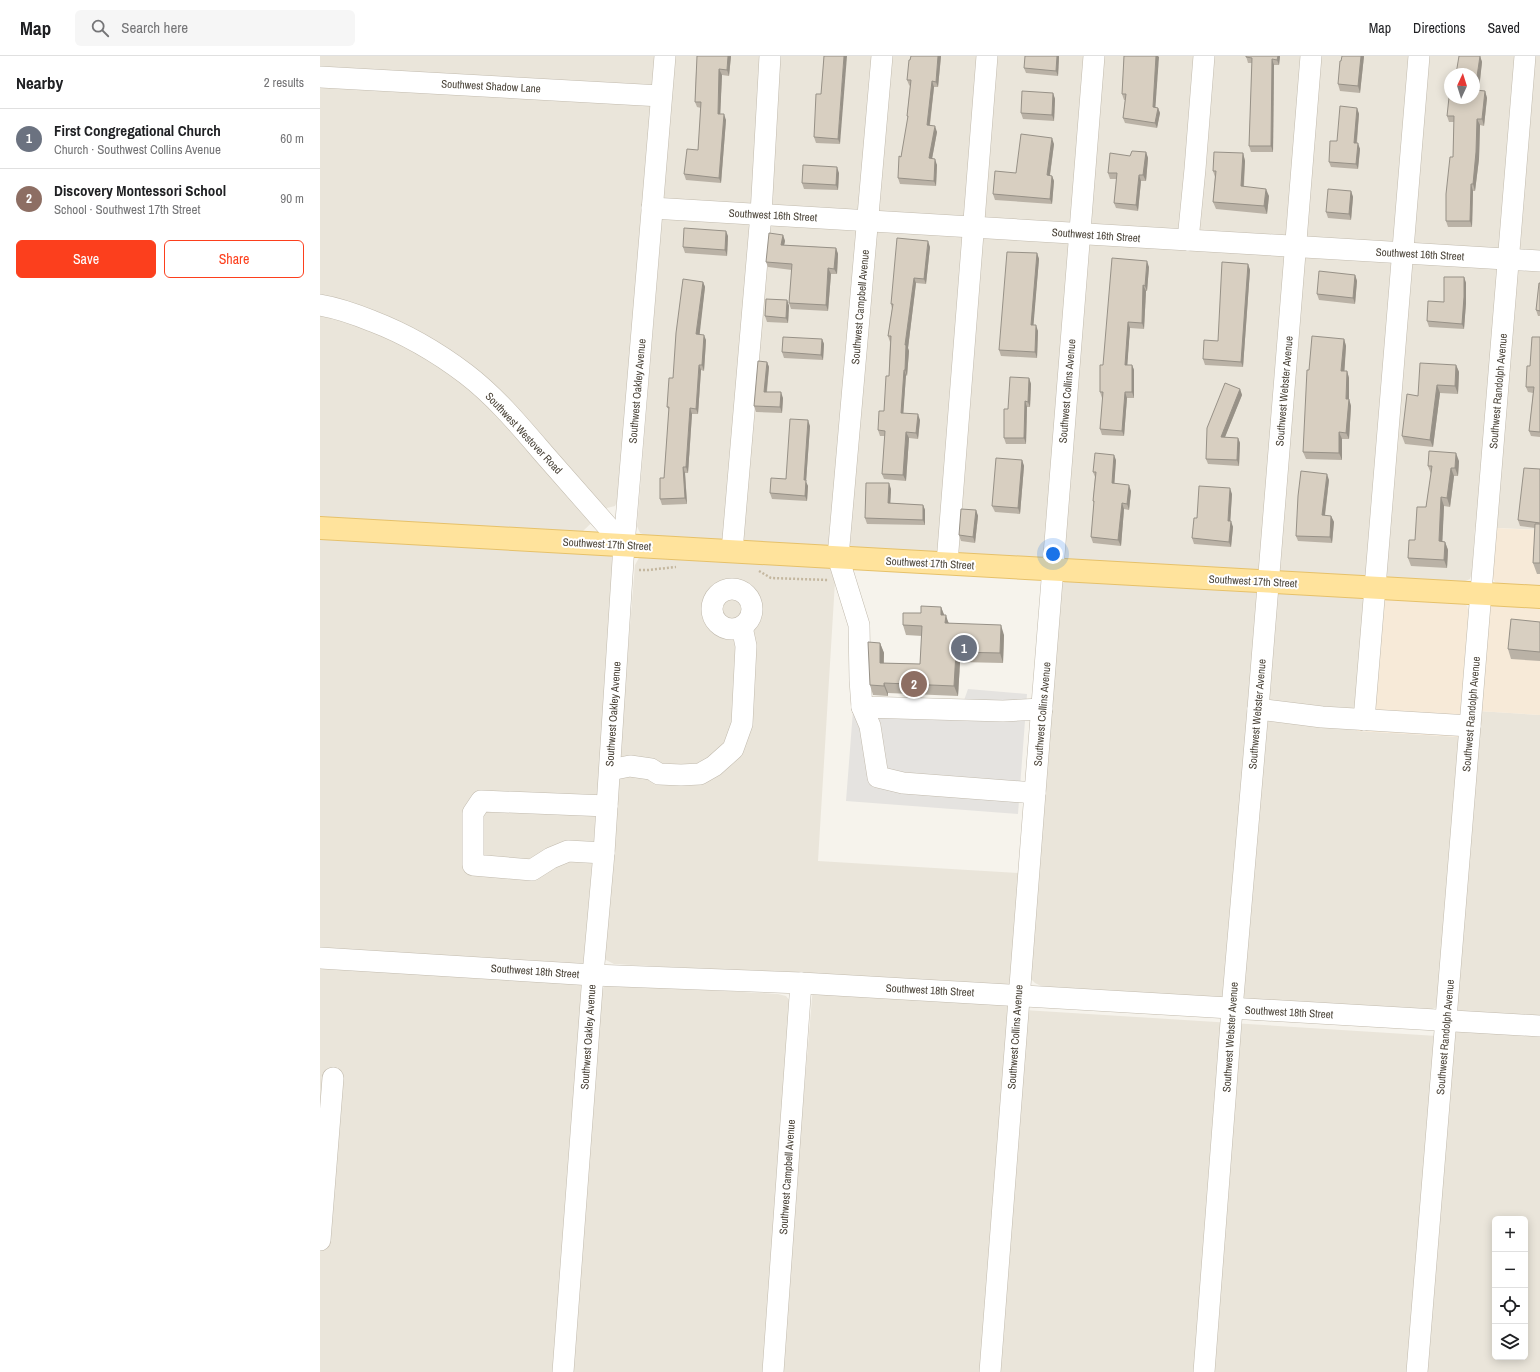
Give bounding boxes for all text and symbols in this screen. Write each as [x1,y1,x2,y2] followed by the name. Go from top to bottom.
[75,10,355,46] search box
[20,15,51,41] text: Map
[89,17,111,39] icon: search
[121,17,188,38] text: Search here
[1369,19,1391,37] text: Map
[1413,19,1465,37] text: Directions
[1487,19,1520,37] text: Saved
[1444,68,1480,104] north arrow
[16,71,63,94] text: Nearby
[264,74,304,91] text: 2 results
[441,76,541,96] street label: Southwest Shadow Lane
[54,120,221,141] text: First Congregational Church
[26,130,32,147] text: 1
[280,130,304,147] text: 60 m
[54,141,221,158] text: Church · Southwest Collins Avenue
[54,180,226,201] text: Discovery Montessori School
[26,190,32,207] text: 2
[280,190,304,207] text: 90 m
[54,201,200,218] text: School · Southwest 17th Street
[728,206,818,224] street label: Southwest 16th Street
[1051,225,1141,245] street label: Southwest 16th Street
[16,240,156,278] button: Save
[164,240,304,278] button: Share
[1375,245,1465,263] street label: Southwest 16th Street
[848,249,872,365] street label: Southwest Campbell Avenue
[1486,333,1510,449] street label: Southwest Randolph Avenue
[1272,335,1296,447] street label: Southwest Webster Avenue
[625,338,649,444] street label: Southwest Oakley Avenue
[1055,338,1079,444] street label: Southwest Collins Avenue
[483,389,565,477] street label: Southwest Westover Road
[562,535,652,553] street label: Southwest 17th Street
[1043,544,1063,564] your location
[885,554,975,572] street label: Southwest 17th Street
[1208,572,1298,590] street label: Southwest 17th Street
[951,633,977,663] pin: 1
[1459,656,1483,772] street label: Southwest Randolph Avenue
[1245,658,1269,770] street label: Southwest Webster Avenue
[602,661,624,767] street label: Southwest Oakley Avenue
[1030,661,1054,767] street label: Southwest Collins Avenue
[901,669,927,699] pin: 2
[490,961,580,981] street label: Southwest 18th Street
[1433,979,1457,1095] street label: Southwest Randolph Avenue
[885,981,975,999] street label: Southwest 18th Street
[1219,981,1241,1093] street label: Southwest Webster Avenue
[577,984,599,1090] street label: Southwest Oakley Avenue
[1004,984,1026,1090] street label: Southwest Collins Avenue
[1244,1003,1334,1021] street label: Southwest 18th Street
[776,1119,798,1235] street label: Southwest Campbell Avenue
[1492,1216,1528,1360] map controls
[1492,1216,1528,1252] button: +
[1492,1252,1528,1288] button: −
[1492,1288,1528,1324] button: locate
[1492,1324,1528,1360] button: layers

